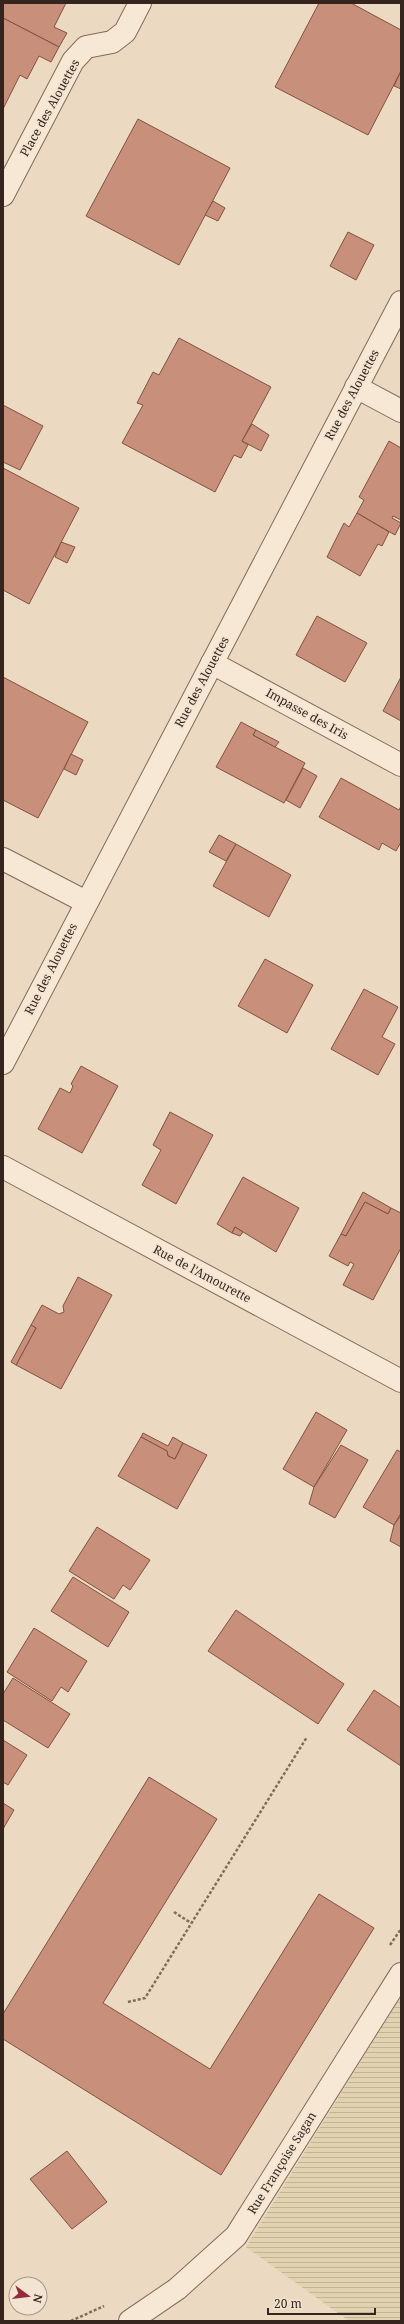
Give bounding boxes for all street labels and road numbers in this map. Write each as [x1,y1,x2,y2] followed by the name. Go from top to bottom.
[16,56,83,160] street label: Place des Alouettes
[320,346,383,443] street label: Rue des Alouettes
[170,633,233,730] street label: Rue des Alouettes
[263,684,352,743] street label: Impasse des Iris
[20,920,81,1018] street label: Rue des Alouettes
[150,1241,254,1307] street label: Rue de l'Amourette
[243,2108,320,2217] street label: Rue Françoise Sagan

